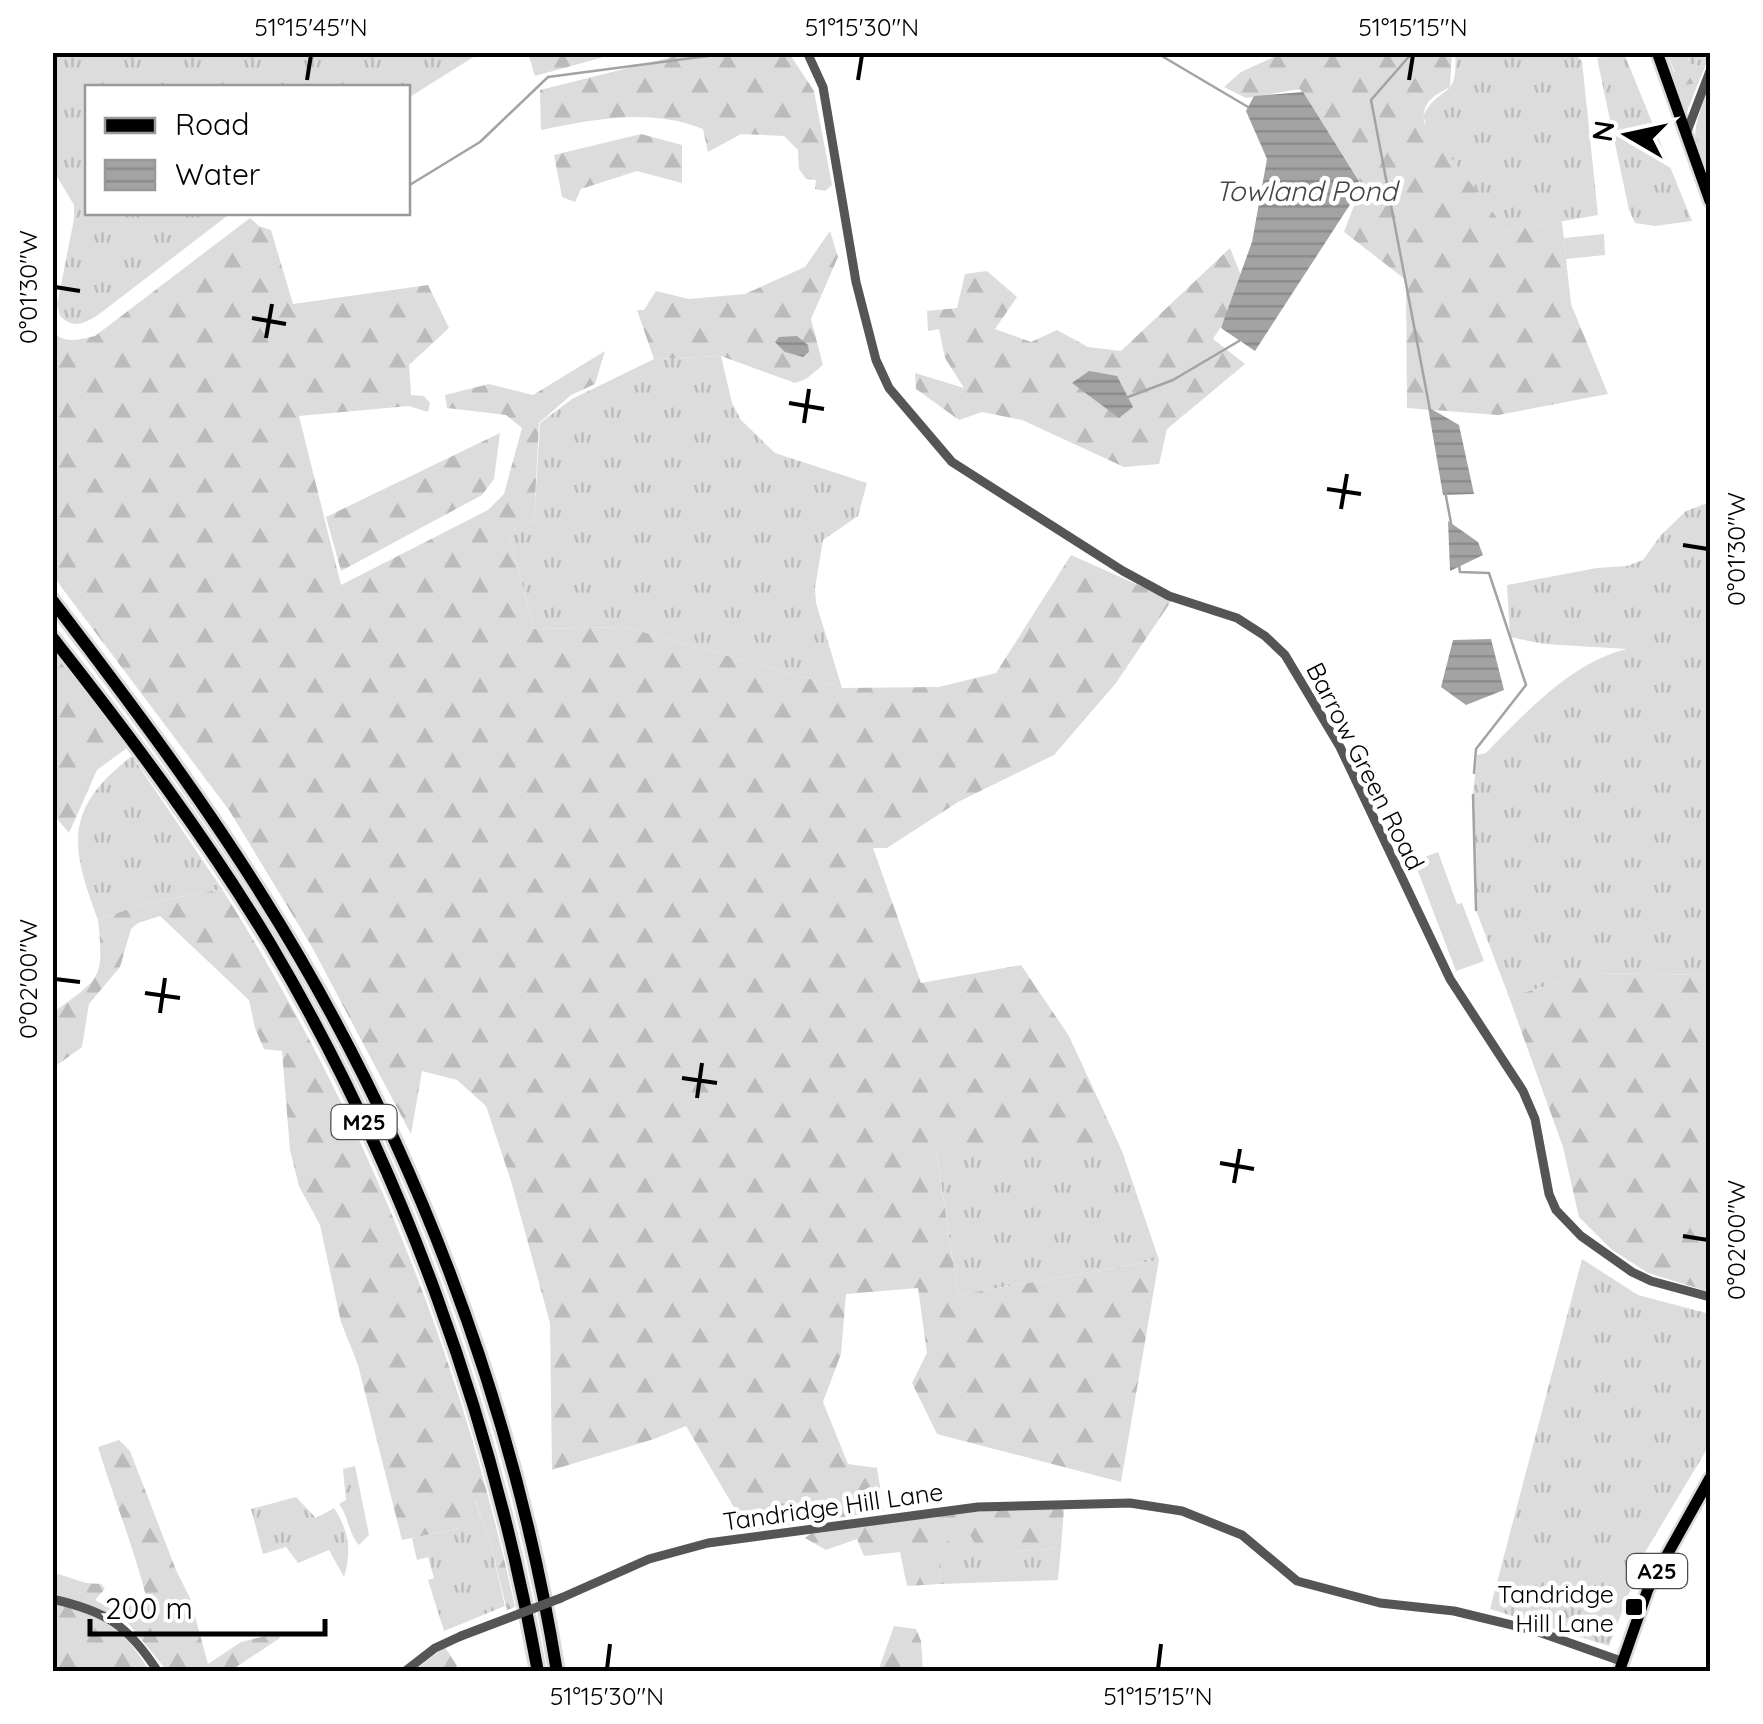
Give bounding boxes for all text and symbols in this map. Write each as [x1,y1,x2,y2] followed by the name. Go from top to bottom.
[254,11,368,42] text: 51°15'45"N
[805,11,919,42] text: 51°15'30"N
[1358,11,1468,42] text: 51°15'15"N
[85,85,410,215] legend
[1578,85,1678,185] north arrow
[175,105,249,143] text: Road
[1584,118,1622,144] text: N
[175,155,261,193] text: Water
[1215,173,1400,208] water label: Towland Pond
[12,230,43,344] text: 0°01'30"W
[1720,492,1751,606] text: 0°01'30"W
[1300,657,1432,875] street label: Barrow Green Road
[12,919,43,1039] text: 0°02'00"W
[332,1105,396,1139] road number: M25
[1720,1180,1751,1300] text: 0°02'00"W
[721,1475,945,1537] street label: Tandridge Hill Lane
[1627,1554,1687,1588] road number: A25
[90,1574,325,1636] scale bar
[1497,1578,1614,1638] place label: Tandridge Hill Lane
[105,1589,193,1627] text: 200 m
[1623,1596,1645,1618] marker: Tandridge Hill Lane
[550,1680,664,1711] text: 51°15'30"N
[1103,1680,1213,1711] text: 51°15'15"N

